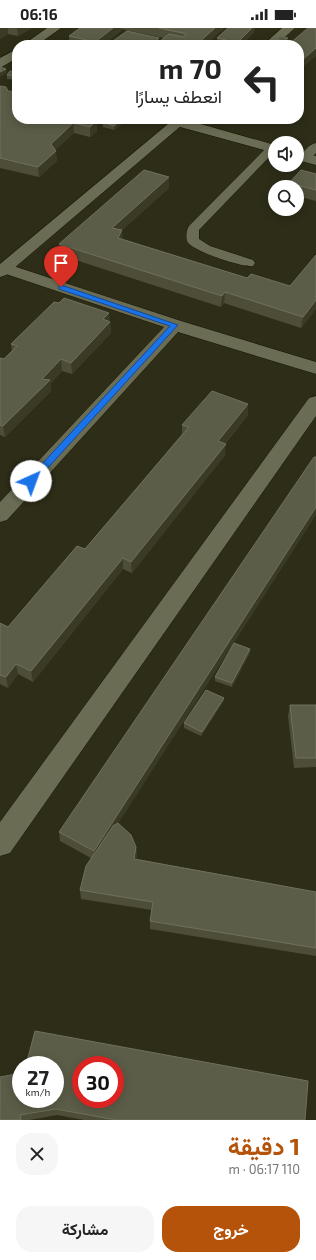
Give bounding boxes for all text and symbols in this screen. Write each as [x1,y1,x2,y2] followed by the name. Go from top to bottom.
[20,5,58,23] text: 06:16
[159,51,222,85] text: 70 m
[236,56,288,108] icon: left
[135,85,222,107] text: انعطف يسارًا
[268,136,304,216] map controls
[268,136,304,172] button: sound
[268,180,304,216] button: search
[44,246,78,287] pin
[50,252,72,274] icon: arrive
[10.0,460,52.0,502] position arrow
[72,1056,124,1108] speed limit sign: 30
[27,1065,49,1089] text: 27
[26,1086,50,1098] text: km/h
[228,1131,300,1160] text: 1 دقيقة
[16,1133,58,1175] button: close
[228,1161,300,1177] text: 110 m · 06:17
[16,1206,154,1252] button: مشاركة
[162,1206,300,1252] button: خروج

